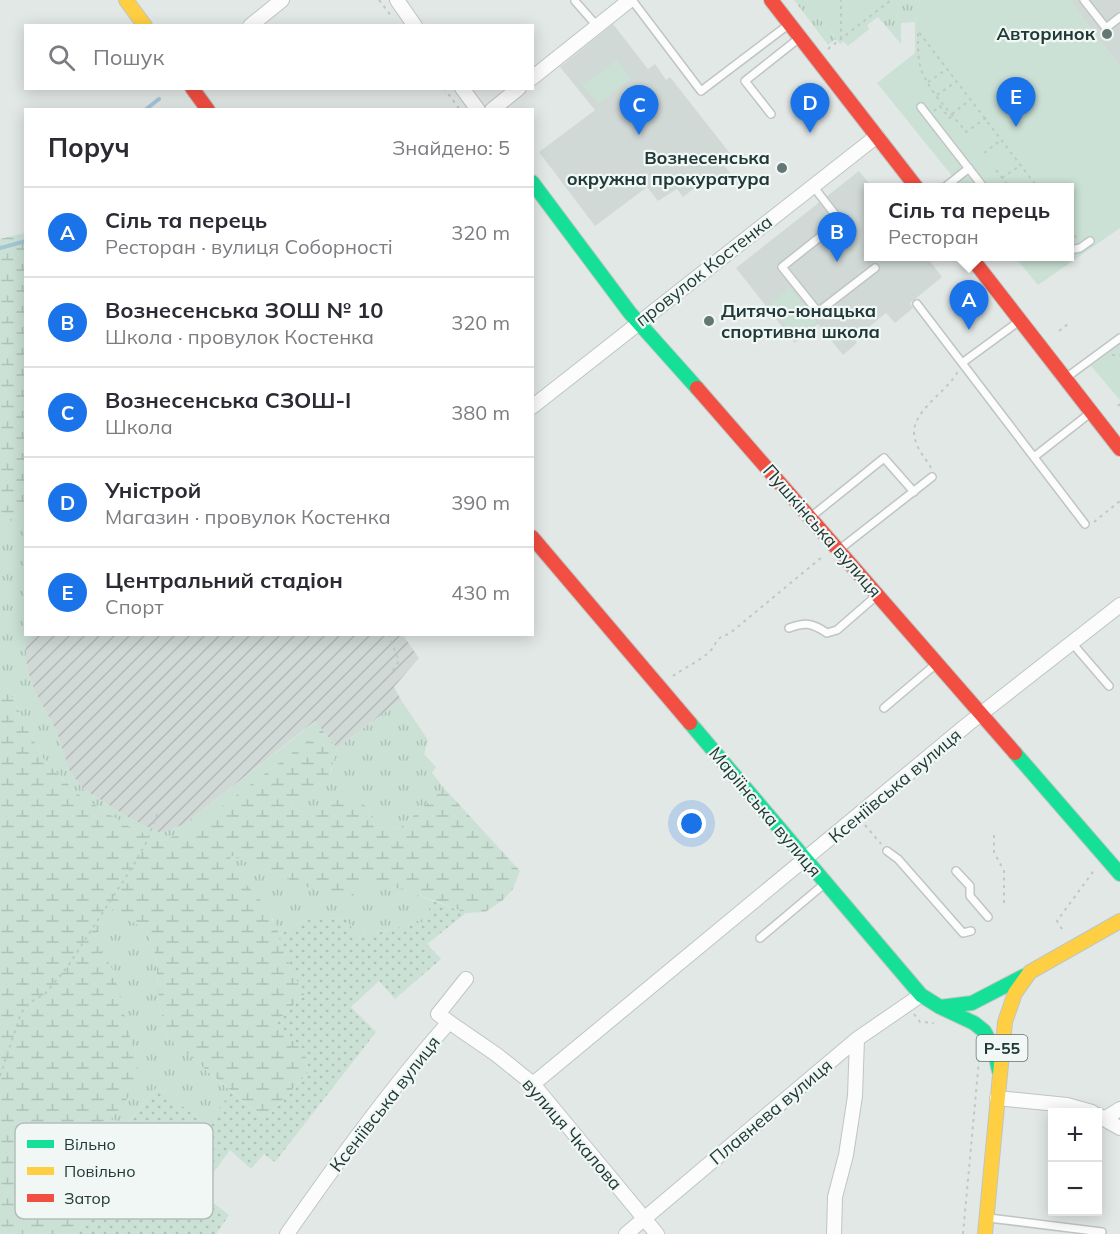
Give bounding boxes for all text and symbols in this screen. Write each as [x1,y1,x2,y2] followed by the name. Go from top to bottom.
[997,22,1096,45] place label: Авторинок
[24,24,534,90] search box
[1100,27,1114,41] marker: Авторинок
[45,41,78,74] icon: search
[93,43,164,71] text: Пошук
[996,78,1036,127] pin: E
[790,84,830,133] pin: D
[620,86,658,135] pin: C
[48,131,130,164] text: Поруч
[392,135,510,160] text: Знайдено: 5
[567,146,770,190] place label: Вознесенська окружна прокуратура
[775,161,789,175] marker: Вознесенська окружна прокуратура
[864,183,1074,261] popup
[888,196,1050,224] text: Сіль та перець
[105,206,267,234] text: Сіль та перець
[631,210,777,331] street label: провулок Костенка
[818,212,856,262] pin: B
[60,220,75,245] text: A
[451,220,510,245] text: 320 m
[888,224,979,249] text: Ресторан
[105,234,393,259] text: Ресторан · вулиця Соборності
[950,280,988,330] pin: A
[105,296,383,324] text: Вознесенська ЗОШ № 10
[721,299,880,343] place label: Дитячо-юнацька спортивна школа
[61,310,74,335] text: B
[451,310,510,335] text: 320 m
[702,314,716,328] marker: Дитячо-юнацька спортивна школа
[105,324,374,349] text: Школа · провулок Костенка
[105,386,351,414] text: Вознесенська СЗОШ-І
[61,400,74,425] text: C
[451,400,510,425] text: 380 m
[105,414,173,439] text: Школа
[758,459,886,602] street label: Пушкінська вулиця
[105,476,201,504] text: Уністрой
[60,490,75,515] text: D
[451,490,510,515] text: 390 m
[105,504,391,529] text: Магазин · провулок Костенка
[105,566,343,594] text: Центральний стадіон
[62,580,73,605] text: E
[451,580,510,605] text: 430 m
[105,594,164,619] text: Спорт
[824,723,966,848] street label: Ксеніївська вулиця
[704,742,827,881] street label: Маріїнська вулиця
[677,809,706,838] your location
[324,1031,445,1176] street label: Ксеніївська вулиця
[976,1035,1028,1061] road number: Р-55
[705,1054,837,1170] street label: Плавнева вулиця
[517,1073,627,1195] street label: вулиця Чкалова
[1048,1108,1102,1216] map controls
[1048,1108,1102,1162] button: +
[15,1123,213,1219] legend
[64,1134,116,1154] text: Вільно
[64,1161,135,1181] text: Повільно
[1048,1162,1102,1216] button: −
[64,1188,111,1208] text: Затор

